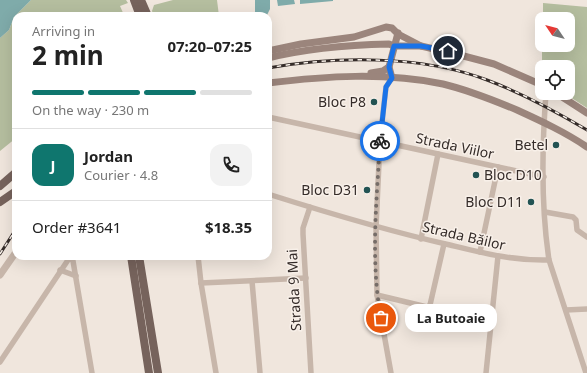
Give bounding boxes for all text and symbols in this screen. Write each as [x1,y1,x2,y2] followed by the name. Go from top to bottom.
[535,12,575,52] north arrow
[535,12,575,100] map controls
[32,22,95,40] text: Arriving in
[431,34,465,68] pin
[167,36,252,56] text: 07:20–07:25
[32,37,104,73] text: 2 min
[437,40,459,62] icon: home
[535,60,575,100] button: locate
[318,92,366,111] place label: Bloc P8
[369,97,379,107] marker: Bloc P8
[32,101,149,119] text: On the way · 230 m
[360,121,400,161] courier
[414,128,496,163] street label: Strada Viilor
[369,130,391,152] icon: bike
[514,135,548,154] place label: Betel
[551,140,561,150] marker: Betel
[210,144,252,186] button: phone
[84,146,133,166] text: Jordan
[51,155,55,175] text: J
[484,165,542,184] place label: Bloc D10
[84,166,158,184] text: Courier · 4.8
[471,170,481,180] marker: Bloc D10
[301,180,359,199] place label: Bloc D31
[362,185,372,195] marker: Bloc D31
[465,192,523,211] place label: Bloc D11
[526,197,536,207] marker: Bloc D11
[32,217,121,237] text: Order #3641
[205,217,252,237] text: $18.35
[421,217,508,254] street label: Strada Băilor
[282,249,305,331] street label: Strada 9 Mai
[364,301,398,335] pin
[405,304,497,332] callout: La Butoaie
[370,307,392,329] icon: bag
[417,309,485,327] text: La Butoaie

